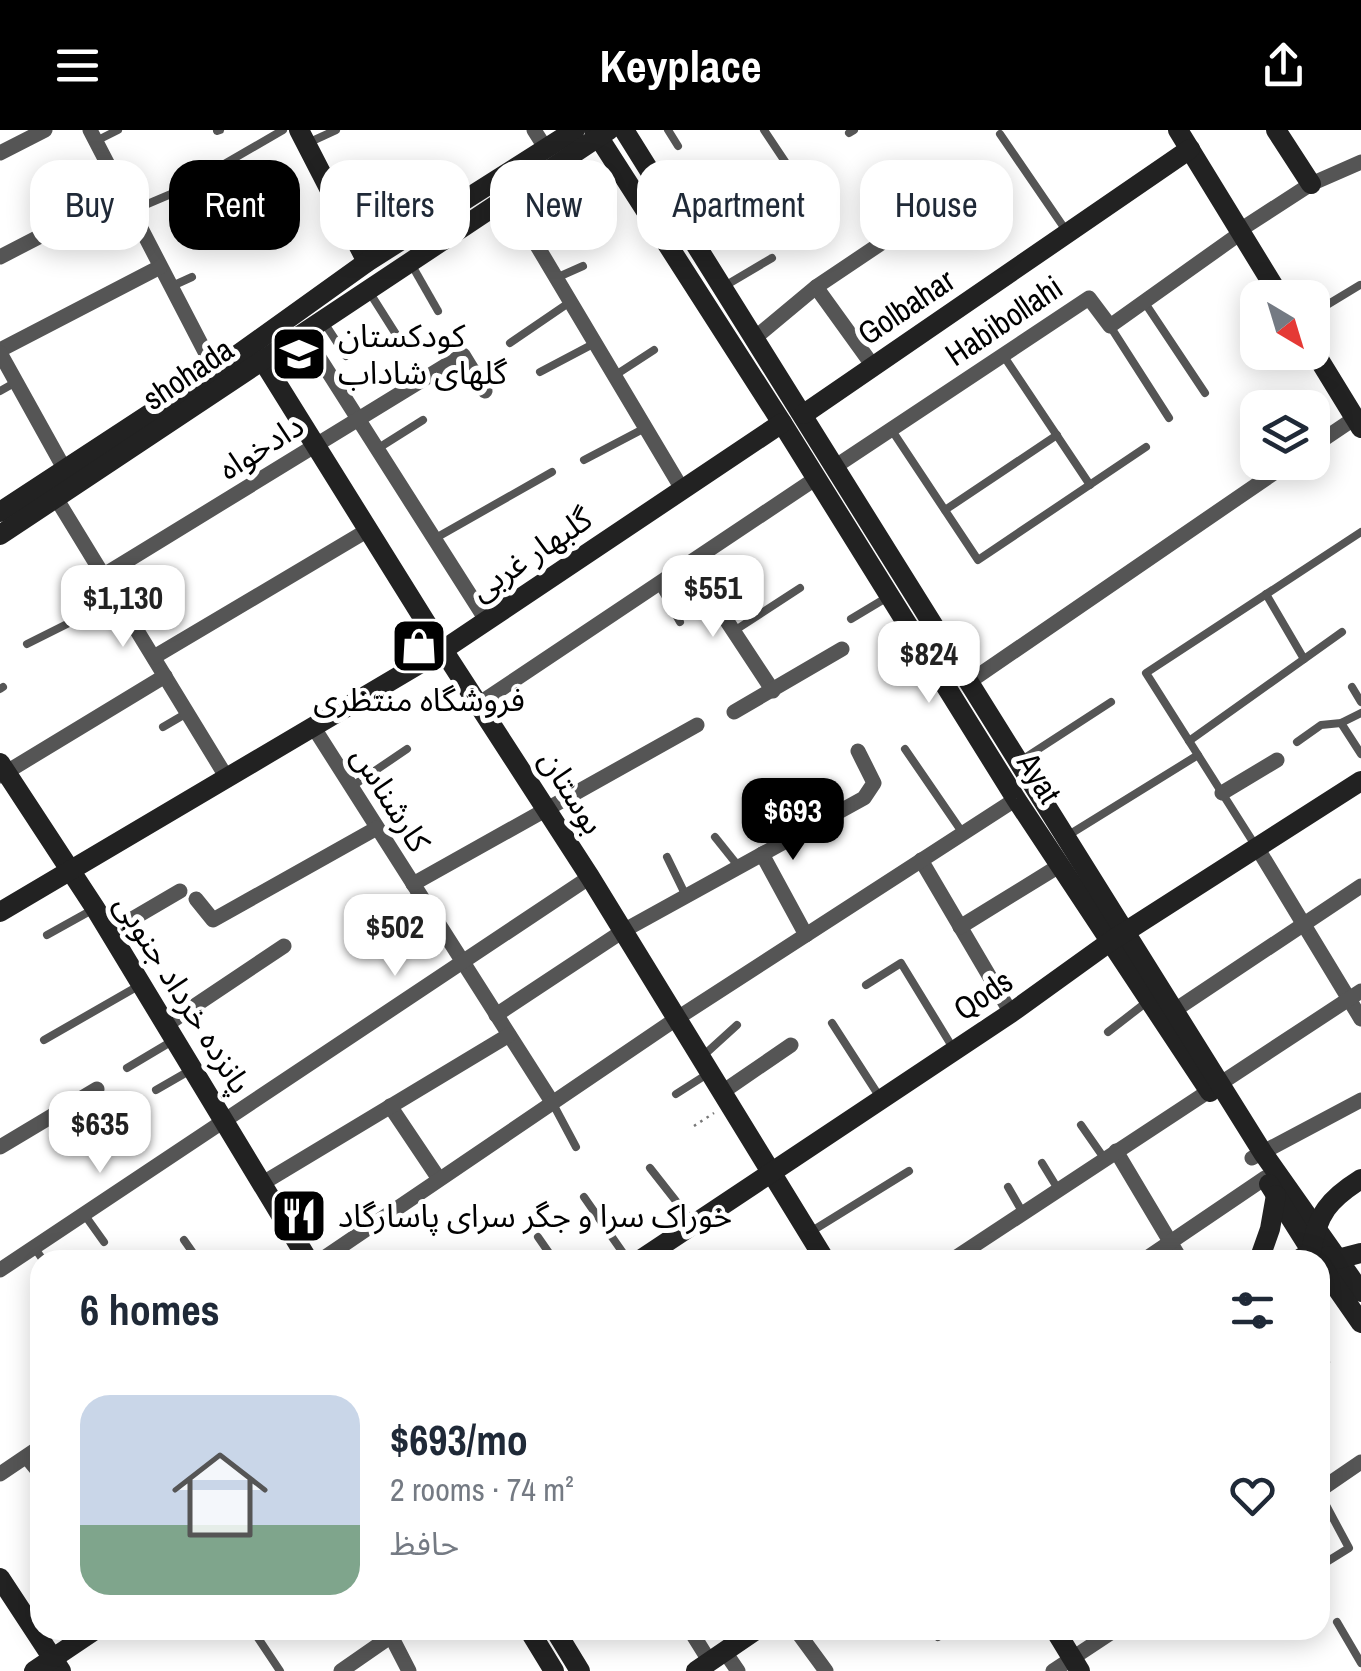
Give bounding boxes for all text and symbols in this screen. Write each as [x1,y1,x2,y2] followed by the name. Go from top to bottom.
[599,35,762,96] text: Keyplace
[50,38,105,93] icon: menu
[1256,38,1311,93] icon: share
[30,160,149,250] chip: Buy
[169,160,300,250] chip: Rent
[320,160,470,250] chip: Filters
[490,160,617,250] chip: New
[637,160,840,250] chip: Apartment
[860,160,1013,250] chip: House
[849,258,963,355] street label: Golbahar
[937,266,1071,376] street label: Habibollahi
[1240,280,1330,370] north arrow
[1240,280,1330,480] map controls
[338,314,508,394] place label: کودکستان گلهای شاداب
[269,324,329,384] school or university icon: کودکستان گلهای شاداب
[134,327,242,420] street label: shohada
[1240,390,1330,480] button: layers
[210,404,311,489] street label: دادخواه
[461,497,601,610] street label: گلبهار غربی
[654,555,772,640] pin: $551
[42,565,204,650] pin: $1,130
[684,566,742,609] text: $551
[83,576,163,619] text: $1,130
[389,616,449,676] shop icon: فروشگاه منتظری
[870,621,988,706] pin: $824
[900,632,958,675] text: $824
[313,678,525,721] place label: فروشگاه منتظری
[342,738,441,861] street label: کارشناس
[530,741,615,842] street label: بوستان
[1007,743,1071,811] street label: Ayat
[734,778,852,863] pin: $693
[764,789,822,832] text: $693
[105,886,262,1102] street label: پانزده خرداد جنوبی
[336,894,454,979] pin: $502
[366,905,424,948] text: $502
[945,959,1021,1030] street label: Qods
[41,1091,159,1176] pin: $635
[71,1102,129,1145] text: $635
[269,1186,329,1246] restaurant icon: خوراک سرا و جگر سرای پاسارگاد
[338,1194,732,1237] place label: خوراک سرا و جگر سرای پاسارگاد
[80,1282,220,1338] text: 6 homes
[1225,1283,1280,1338] icon: filters
[390,1412,528,1468] text: $693/mo
[160,1435,280,1555] icon: home
[390,1468,574,1511] text: 2 rooms · 74 m²
[1225,1468,1280,1523] icon: heart
[390,1522,459,1565] text: حافظ

